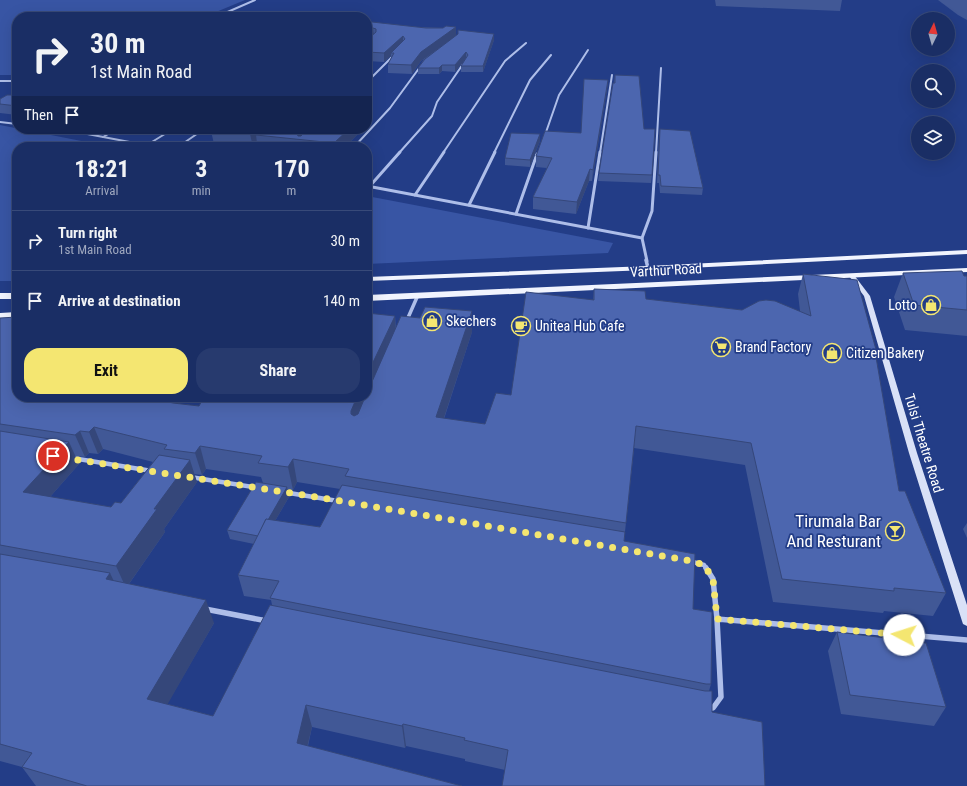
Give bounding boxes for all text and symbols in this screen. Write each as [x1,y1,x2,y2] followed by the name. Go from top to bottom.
[911,12,955,56] north arrow
[911,12,955,160] map controls
[90,27,146,60] text: 30 m
[24,28,76,80] icon: right
[90,61,192,82] text: 1st Main Road
[911,64,955,108] button: search
[61,104,83,126] icon: arrive
[24,106,53,124] text: Then
[911,116,955,160] button: layers
[74,155,129,183] text: 18:21
[195,155,207,183] text: 3
[273,155,310,183] text: 170
[85,183,118,198] text: Arrival
[192,183,211,198] text: min
[287,183,296,198] text: m
[58,224,117,242] text: Turn right
[24,230,46,252] icon: right
[330,232,360,250] text: 30 m
[58,242,132,257] text: 1st Main Road
[630,260,702,280] street label: Varthur Road
[24,290,46,312] icon: arrive
[58,292,181,310] text: Arrive at destination
[323,292,360,310] text: 140 m
[920,294,942,316] shop icon: Lotto
[888,297,917,313] place label: Lotto
[421,310,443,332] shop icon: Skechers
[446,313,496,329] place label: Skechers
[510,315,532,337] cafe icon: Unitea Hub Cafe
[535,318,625,334] place label: Unitea Hub Cafe
[710,336,732,358] supermarket icon: Brand Factory
[735,339,811,355] place label: Brand Factory
[821,342,843,364] shop icon: Citizen Bakery
[846,345,925,361] place label: Citizen Bakery
[24,348,188,394] button: Exit
[196,348,360,394] button: Share
[901,392,947,494] street label: Tulsi Theatre Road
[36,439,70,473] pin
[42,445,64,467] icon: arrive
[786,511,881,551] place label: Tirumala Bar And Resturant
[884,520,906,542] bar icon: Tirumala Bar And Resturant
[883,614,925,656] position arrow

